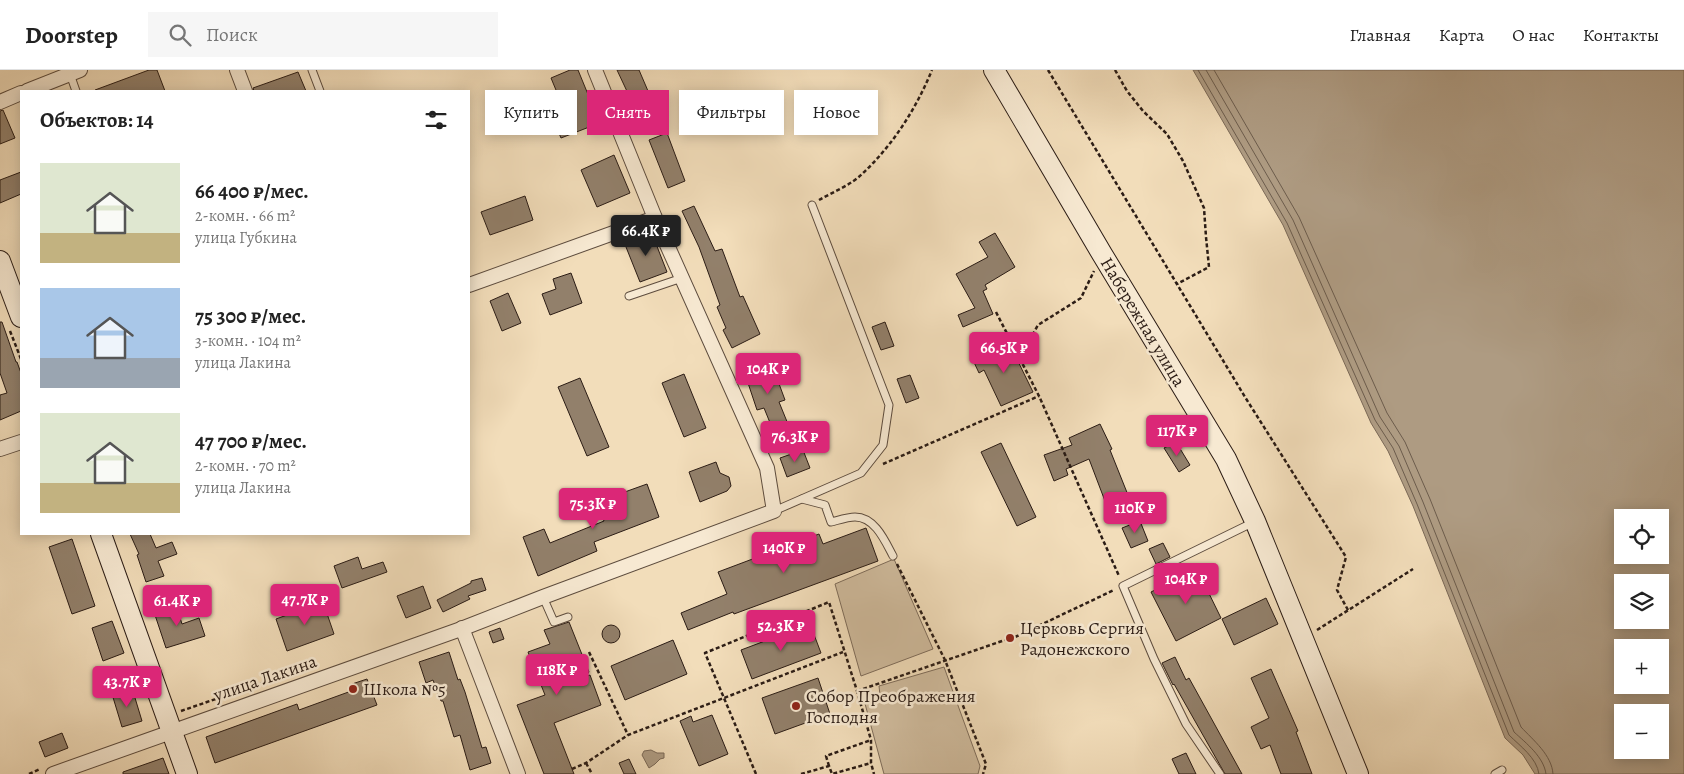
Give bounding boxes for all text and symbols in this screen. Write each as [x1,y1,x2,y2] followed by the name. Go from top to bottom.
[148,12,498,57] search box
[25,19,118,51] text: Doorstep
[166,21,194,49] icon: search
[206,22,258,48] text: Поиск
[1350,23,1411,47] text: Главная
[1439,23,1484,47] text: Карта
[1512,23,1555,47] text: О нас
[1583,23,1659,47] text: Контакты
[485,90,577,135] chip: Купить
[587,90,669,135] chip: Снять
[679,90,784,135] chip: Фильтры
[794,90,878,135] chip: Новое
[40,106,154,134] text: Объектов: 14
[422,106,450,134] icon: filters
[195,177,309,205] text: 66 400 ₽/мес.
[80,183,140,243] icon: home
[195,205,295,227] text: 2-комн. · 66 m²
[600,214,692,257] pin: 66.4K ₽
[622,220,670,242] text: 66.4K ₽
[195,227,297,249] text: улица Губкина
[1095,253,1192,392] street label: Набережная улица
[195,302,306,330] text: 75 300 ₽/мес.
[80,308,140,368] icon: home
[195,330,301,352] text: 3-комн. · 104 m²
[958,332,1050,374] pin: 66.5K ₽
[980,337,1028,359] text: 66.5K ₽
[195,352,291,374] text: улица Лакина
[727,352,809,395] pin: 104K ₽
[747,358,789,380] text: 104K ₽
[1136,414,1218,457] pin: 117K ₽
[749,420,841,463] pin: 76.3K ₽
[1157,420,1197,442] text: 117K ₽
[771,426,819,448] text: 76.3K ₽
[195,427,307,455] text: 47 700 ₽/мес.
[80,433,140,493] icon: home
[195,455,296,477] text: 2-комн. · 70 m²
[195,477,291,499] text: улица Лакина
[547,488,639,530] pin: 75.3K ₽
[1094,492,1176,534] pin: 110K ₽
[570,493,616,515] text: 75.3K ₽
[1115,497,1155,519] text: 110K ₽
[1614,509,1669,759] map controls
[1614,509,1669,564] button: locate
[743,532,825,574] pin: 140K ₽
[763,537,805,559] text: 140K ₽
[1145,562,1227,605] pin: 104K ₽
[1165,568,1207,590] text: 104K ₽
[1614,574,1669,629] button: layers
[131,584,223,627] pin: 61.4K ₽
[259,584,351,626] pin: 47.7K ₽
[281,589,329,611] text: 47.7K ₽
[154,590,200,612] text: 61.4K ₽
[735,610,827,652] pin: 52.3K ₽
[757,615,805,637] text: 52.3K ₽
[1020,616,1144,661] place label: Церковь Сергия Радонежского
[1004,632,1016,644] marker: Церковь Сергия Радонежского
[1614,639,1669,694] button: +
[209,649,321,707] street label: улица Лакина
[516,654,598,696] pin: 118K ₽
[537,659,577,681] text: 118K ₽
[81,666,173,708] pin: 43.7K ₽
[103,671,151,693] text: 43.7K ₽
[363,677,446,701] place label: Школа №5
[347,683,359,695] marker: Школа №5
[806,684,976,729] place label: Собор Преображения Господня
[790,700,802,712] marker: Собор Преображения Господня
[1614,704,1669,759] button: −

